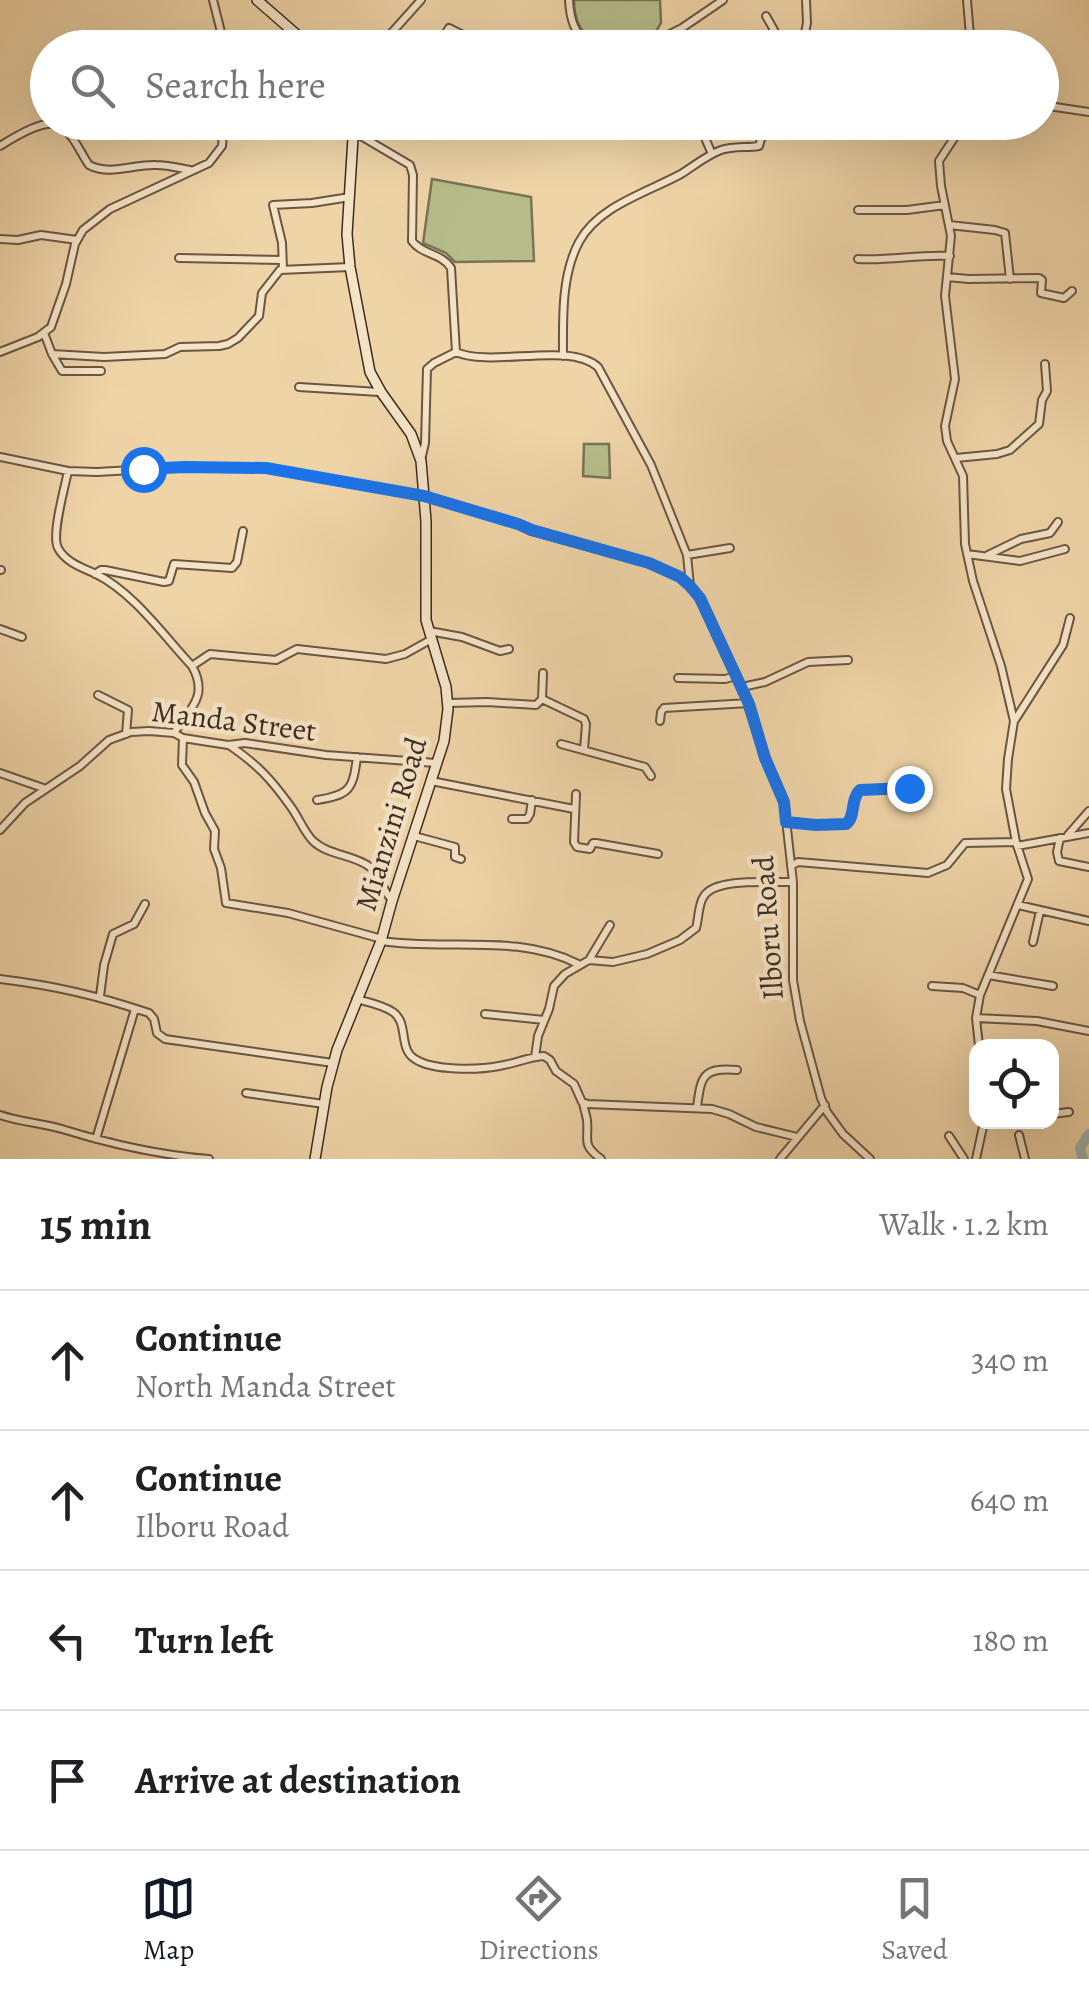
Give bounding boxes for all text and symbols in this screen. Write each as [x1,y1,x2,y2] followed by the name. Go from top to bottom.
[30,30,1059,140] search box
[65,58,120,113] icon: search
[145,59,326,111] text: Search here
[121,447,167,493] route start
[150,691,319,751] street label: Manda Street
[346,731,437,916] street label: Mianzini Road
[887,766,933,812] route end
[743,854,793,1001] street label: Ilboru Road
[969,1039,1059,1129] map controls
[969,1039,1059,1129] button: locate
[40,1196,151,1253] text: 15 min
[879,1202,1049,1246] text: Walk · 1.2 km
[135,1312,282,1364] text: Continue
[40,1333,95,1388] icon: ahead
[971,1338,1049,1382] text: 340 m
[135,1364,396,1408] text: North Manda Street
[135,1452,282,1504] text: Continue
[40,1473,95,1528] icon: ahead
[970,1478,1049,1522] text: 640 m
[135,1504,289,1548] text: Ilboru Road
[40,1613,95,1668] icon: left
[135,1614,274,1666] text: Turn left
[973,1618,1049,1662] text: 180 m
[40,1753,95,1808] icon: arrive
[135,1754,461,1806] text: Arrive at destination
[141,1871,196,1969] tab: Map
[479,1871,599,1969] tab: Directions
[881,1871,948,1969] tab: Saved

